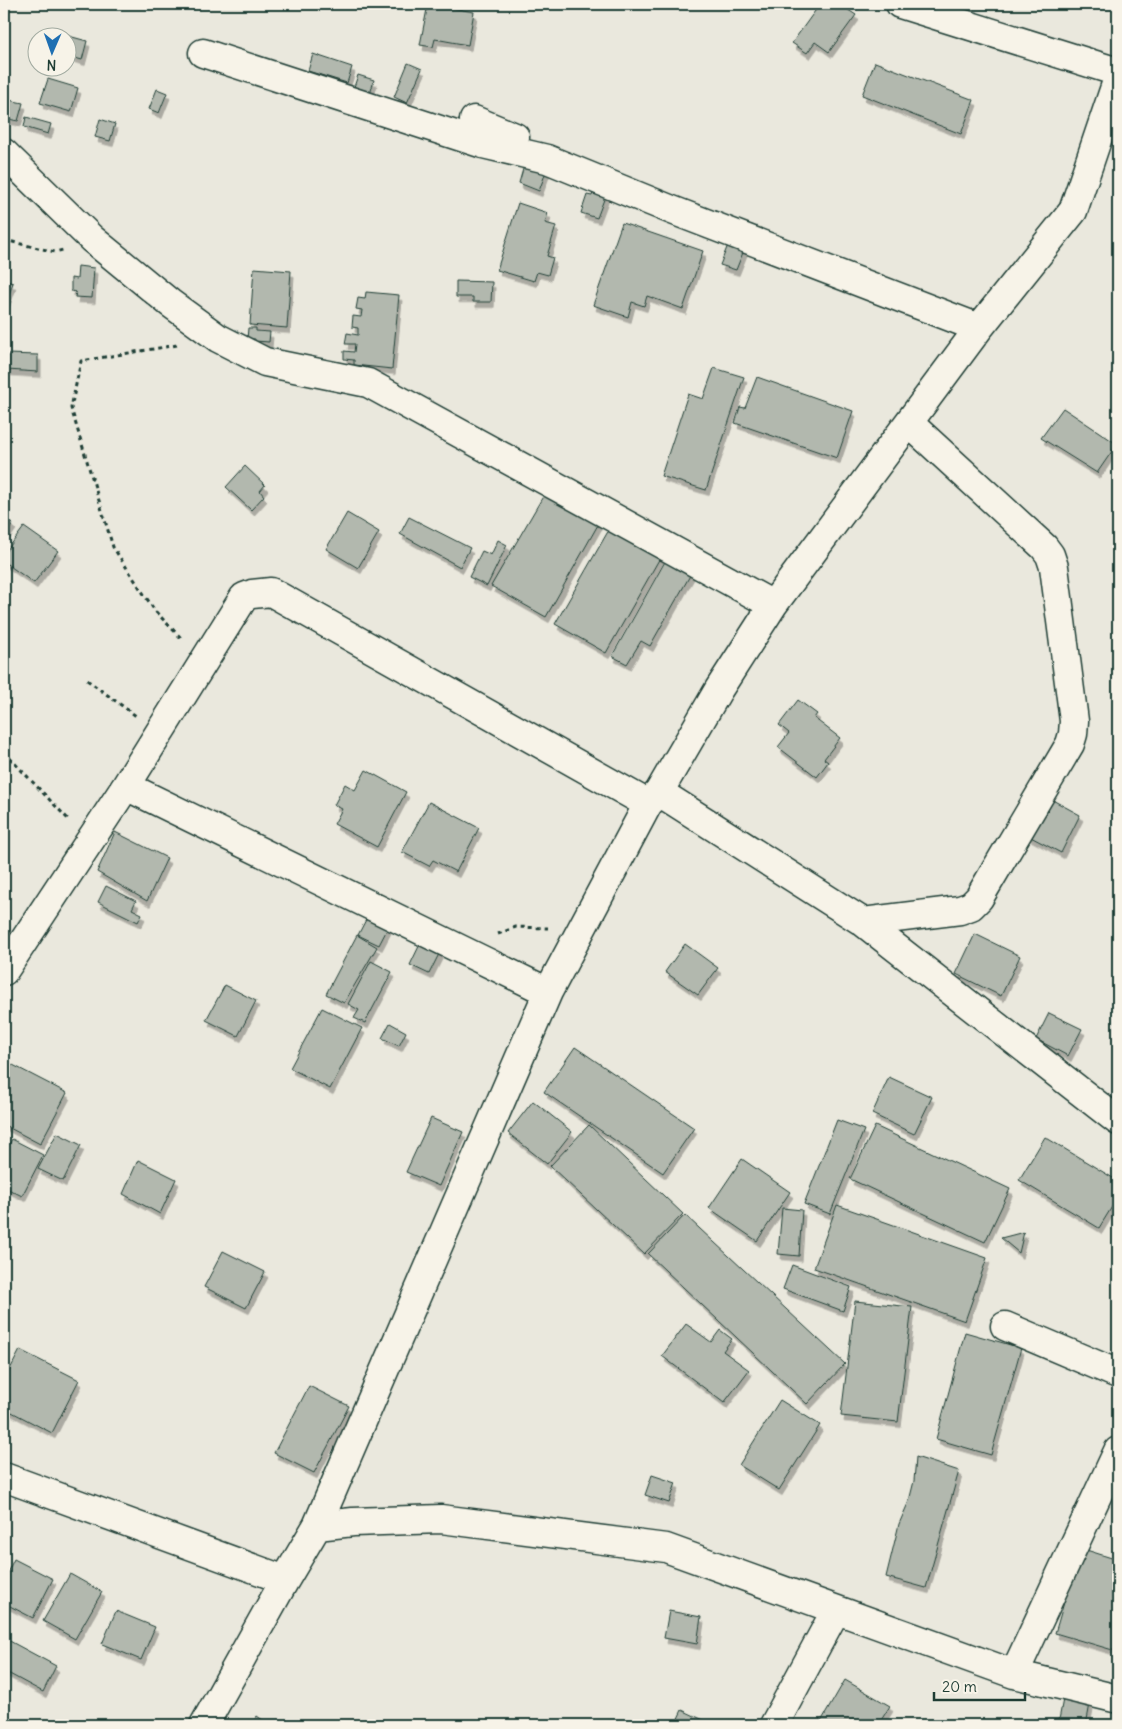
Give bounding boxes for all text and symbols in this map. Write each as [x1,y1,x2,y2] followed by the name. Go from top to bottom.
[28,28,78,78] north arrow
[46,56,57,74] text: N
[934,1669,1026,1701] scale bar
[942,1677,977,1696] text: 20 m

